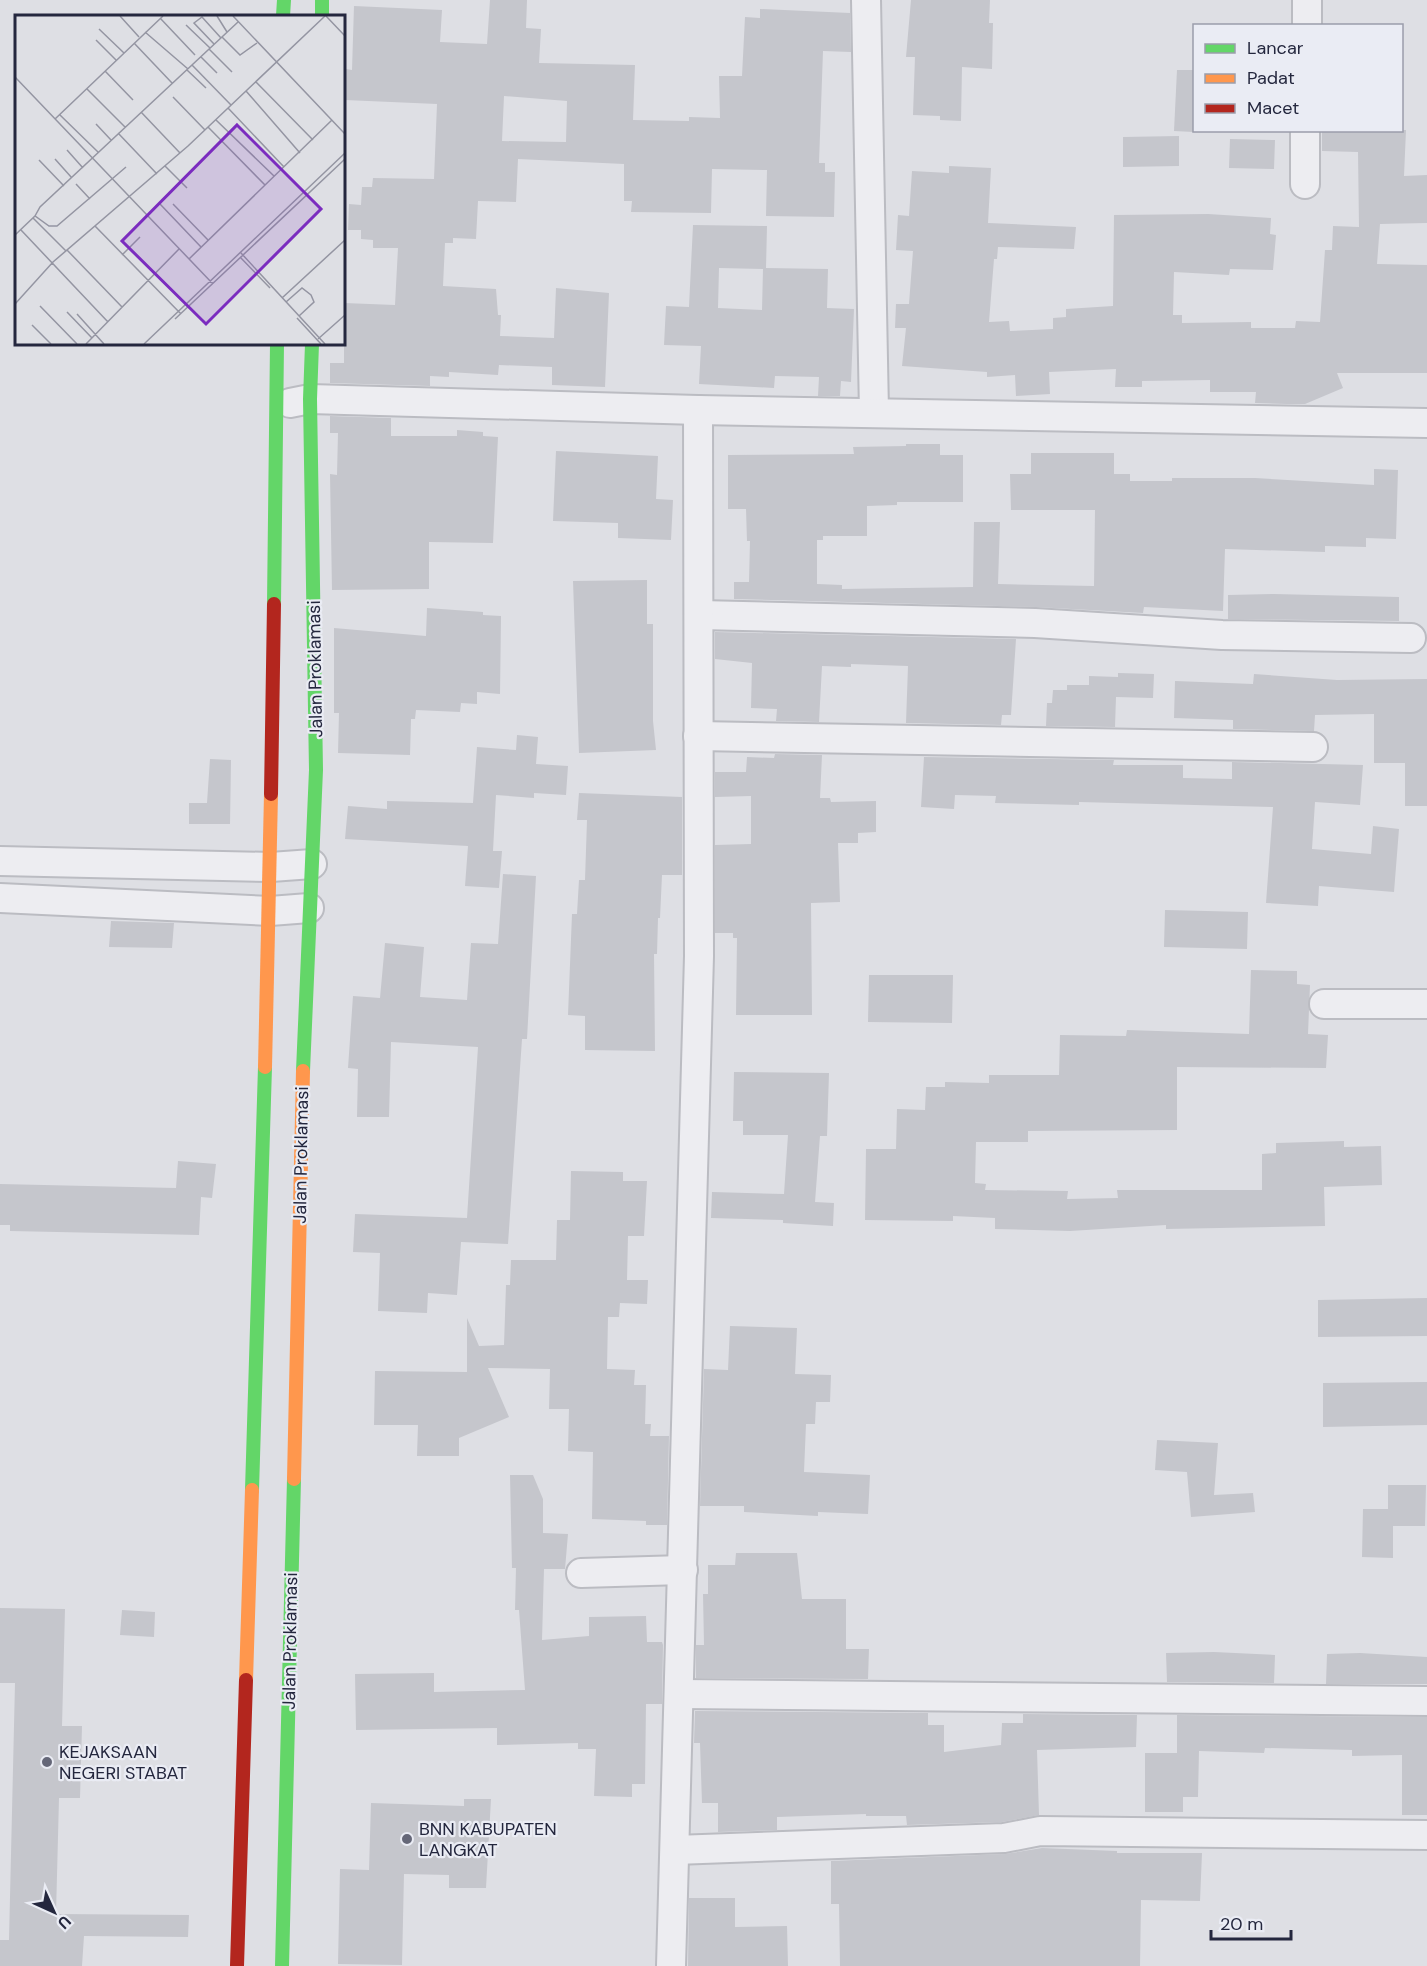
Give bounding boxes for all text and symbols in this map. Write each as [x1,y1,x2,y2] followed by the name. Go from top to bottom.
[15,15,345,345] inset map
[1193,24,1403,132] legend
[1247,36,1304,60] text: Lancar
[1247,66,1295,90] text: Padat
[1247,96,1299,120] text: Macet
[302,600,328,738] street label: Jalan Proklamasi
[288,1086,314,1224] street label: Jalan Proklamasi
[277,1572,303,1710] street label: Jalan Proklamasi
[59,1740,187,1785] place label: KEJAKSAAN NEGERI STABAT
[40,1755,54,1769] marker: KEJAKSAAN NEGERI STABAT
[419,1817,557,1862] place label: BNN KABUPATEN LANGKAT
[400,1832,414,1846] marker: BNN KABUPATEN LANGKAT
[24,1882,84,1942] north arrow
[1211,1903,1290,1941] scale bar
[53,1911,76,1934] text: U
[1220,1912,1263,1936] text: 20 m

